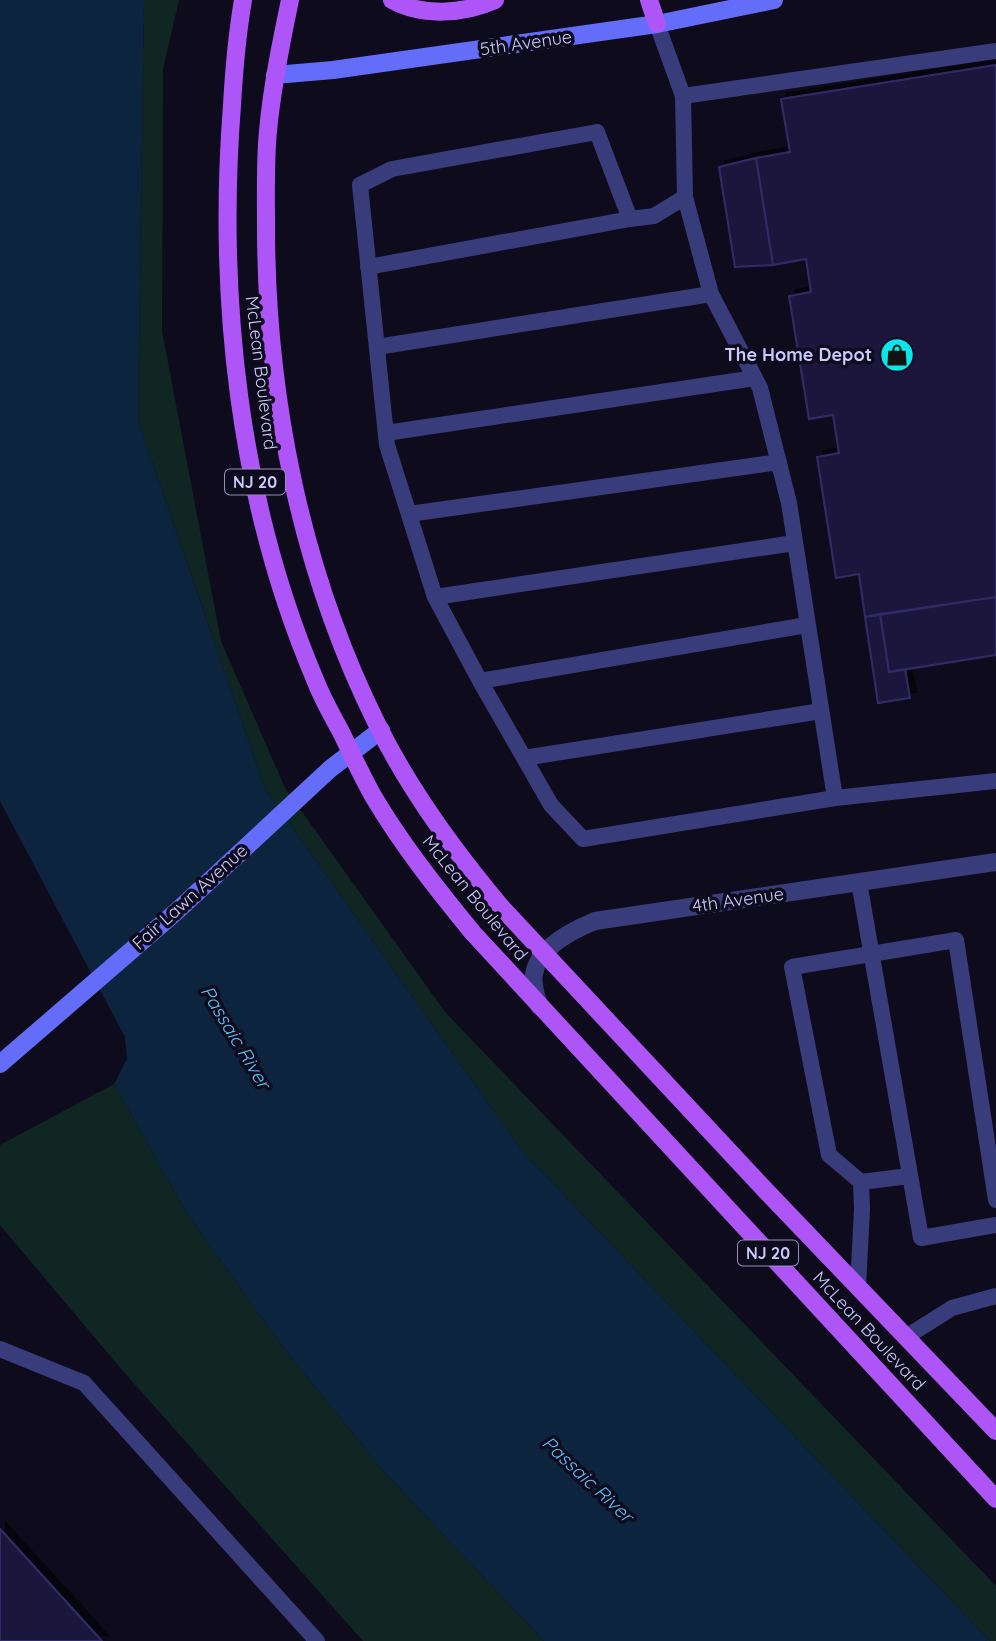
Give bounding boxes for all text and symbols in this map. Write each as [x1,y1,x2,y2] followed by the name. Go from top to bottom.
[478,25,573,60] street label: 5th Avenue
[241,295,282,451] street label: McLean Boulevard
[878,336,916,374] shop icon: The Home Depot
[725,343,872,366] place label: The Home Depot
[225,470,285,495] road number: NJ 20
[418,830,533,965] street label: McLean Boulevard
[127,839,252,954] street label: Fair Lawn Avenue
[691,882,785,917] street label: 4th Avenue
[196,981,278,1095] water label: Passaic River
[738,1240,798,1266] road number: NJ 20
[808,1266,931,1395] street label: McLean Boulevard
[537,1431,641,1529] water label: Passaic River

